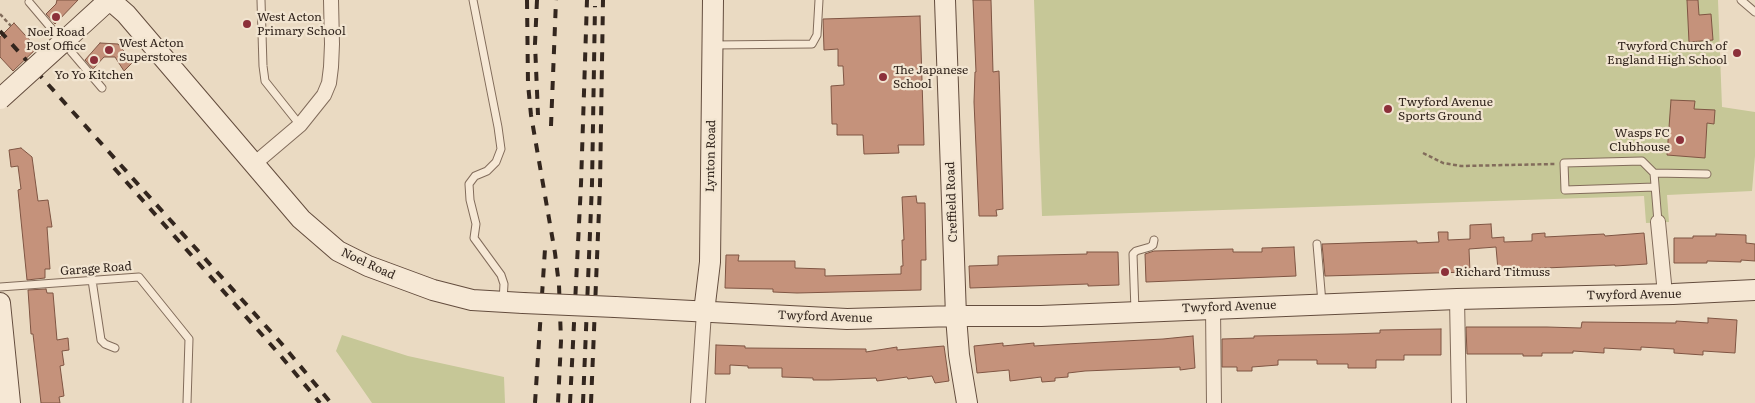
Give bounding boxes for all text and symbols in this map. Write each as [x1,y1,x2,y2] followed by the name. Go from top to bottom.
[257,10,346,38] place label: West Acton Primary School
[50,11,62,23] marker: Noel Road Post Office
[241,18,253,30] marker: West Acton Primary School
[26,25,86,53] place label: Noel Road Post Office
[119,36,187,64] place label: West Acton Superstores
[1607,39,1727,67] place label: Twyford Church of England High School
[103,44,115,56] marker: West Acton Superstores
[1731,47,1743,59] marker: Twyford Church of England High School
[88,54,100,66] marker: Yo Yo Kitchen
[893,63,968,91] place label: The Japanese School
[54,68,134,82] place label: Yo Yo Kitchen
[877,71,889,83] marker: The Japanese School
[1398,95,1493,123] place label: Twyford Avenue Sports Ground
[1382,103,1394,115] marker: Twyford Avenue Sports Ground
[703,120,719,192] street label: Lynton Road
[1609,126,1670,154] place label: Wasps FC Clubhouse
[1674,134,1686,146] marker: Wasps FC Clubhouse
[943,161,961,243] street label: Creffield Road
[339,245,397,283] street label: Noel Road
[60,259,132,279] street label: Garage Road
[1455,265,1550,279] place label: Richard Titmuss
[1439,266,1451,278] marker: Richard Titmuss
[1586,287,1682,303] street label: Twyford Avenue
[1181,298,1277,316] street label: Twyford Avenue
[777,308,873,326] street label: Twyford Avenue

